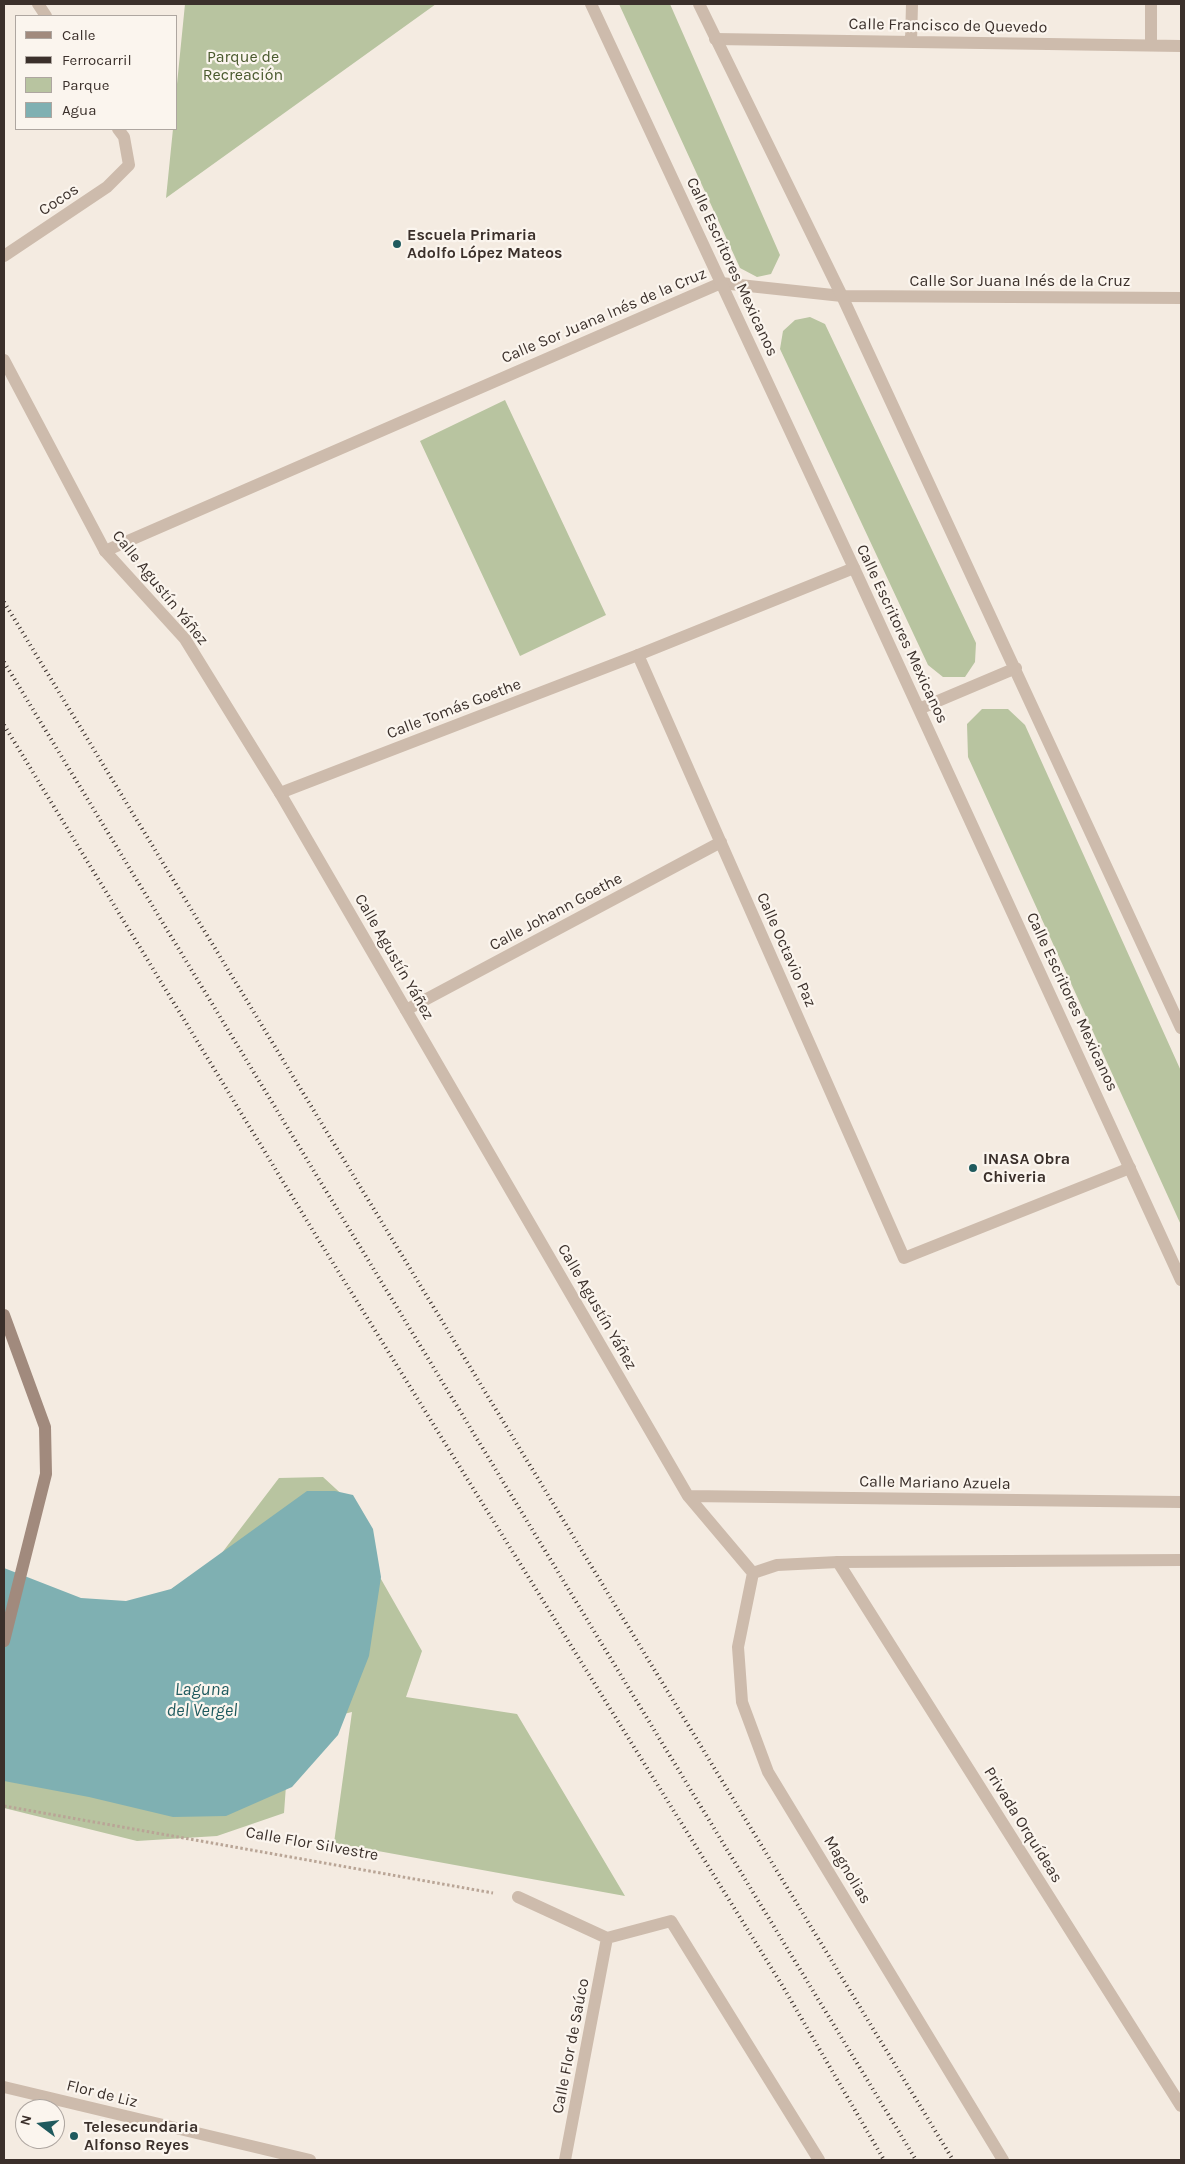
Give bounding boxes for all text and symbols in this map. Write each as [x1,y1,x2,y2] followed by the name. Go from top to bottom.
[15,15,178,130] legend
[848,15,1048,37] street label: Calle Francisco de Quevedo
[62,26,96,44] text: Calle
[203,47,283,85] park label: Parque de Recreación
[62,51,132,69] text: Ferrocarril
[62,76,110,94] text: Parque
[62,101,96,119] text: Agua
[682,174,782,360] street label: Calle Escritores Mexicanos
[35,180,83,220] street label: Cocos
[407,225,563,263] place label: Escuela Primaria Adolfo López Mateos
[391,238,403,250] marker: Escuela Primaria Adolfo López Mateos
[499,264,709,368] street label: Calle Sor Juana Inés de la Cruz
[910,271,1130,291] street label: Calle Sor Juana Inés de la Cruz
[108,527,212,649] street label: Calle Agustín Yáñez
[852,541,952,727] street label: Calle Escritores Mexicanos
[384,675,524,743] street label: Calle Tomás Goethe
[486,869,626,955] street label: Calle Johann Goethe
[752,890,820,1010] street label: Calle Octavio Paz
[350,891,438,1023] street label: Calle Agustín Yáñez
[1022,909,1122,1095] street label: Calle Escritores Mexicanos
[983,1149,1070,1187] place label: INASA Obra Chiveria
[967,1162,979,1174] marker: INASA Obra Chiveria
[553,1241,641,1373] street label: Calle Agustín Yáñez
[859,1472,1011,1494] street label: Calle Mariano Azuela
[166,1679,238,1722] water label: Laguna del Vergel
[980,1763,1066,1887] street label: Privada Orquídeas
[244,1823,380,1865] street label: Calle Flor Silvestre
[819,1832,875,1908] street label: Magnolias
[548,1977,594,2115] street label: Calle Flor de Saúco
[64,2076,140,2112] street label: Flor de Liz
[15,2099,65,2149] north arrow
[16,2113,36,2127] text: N
[84,2117,198,2155] place label: Telesecundaria Alfonso Reyes
[68,2130,80,2142] marker: Telesecundaria Alfonso Reyes

